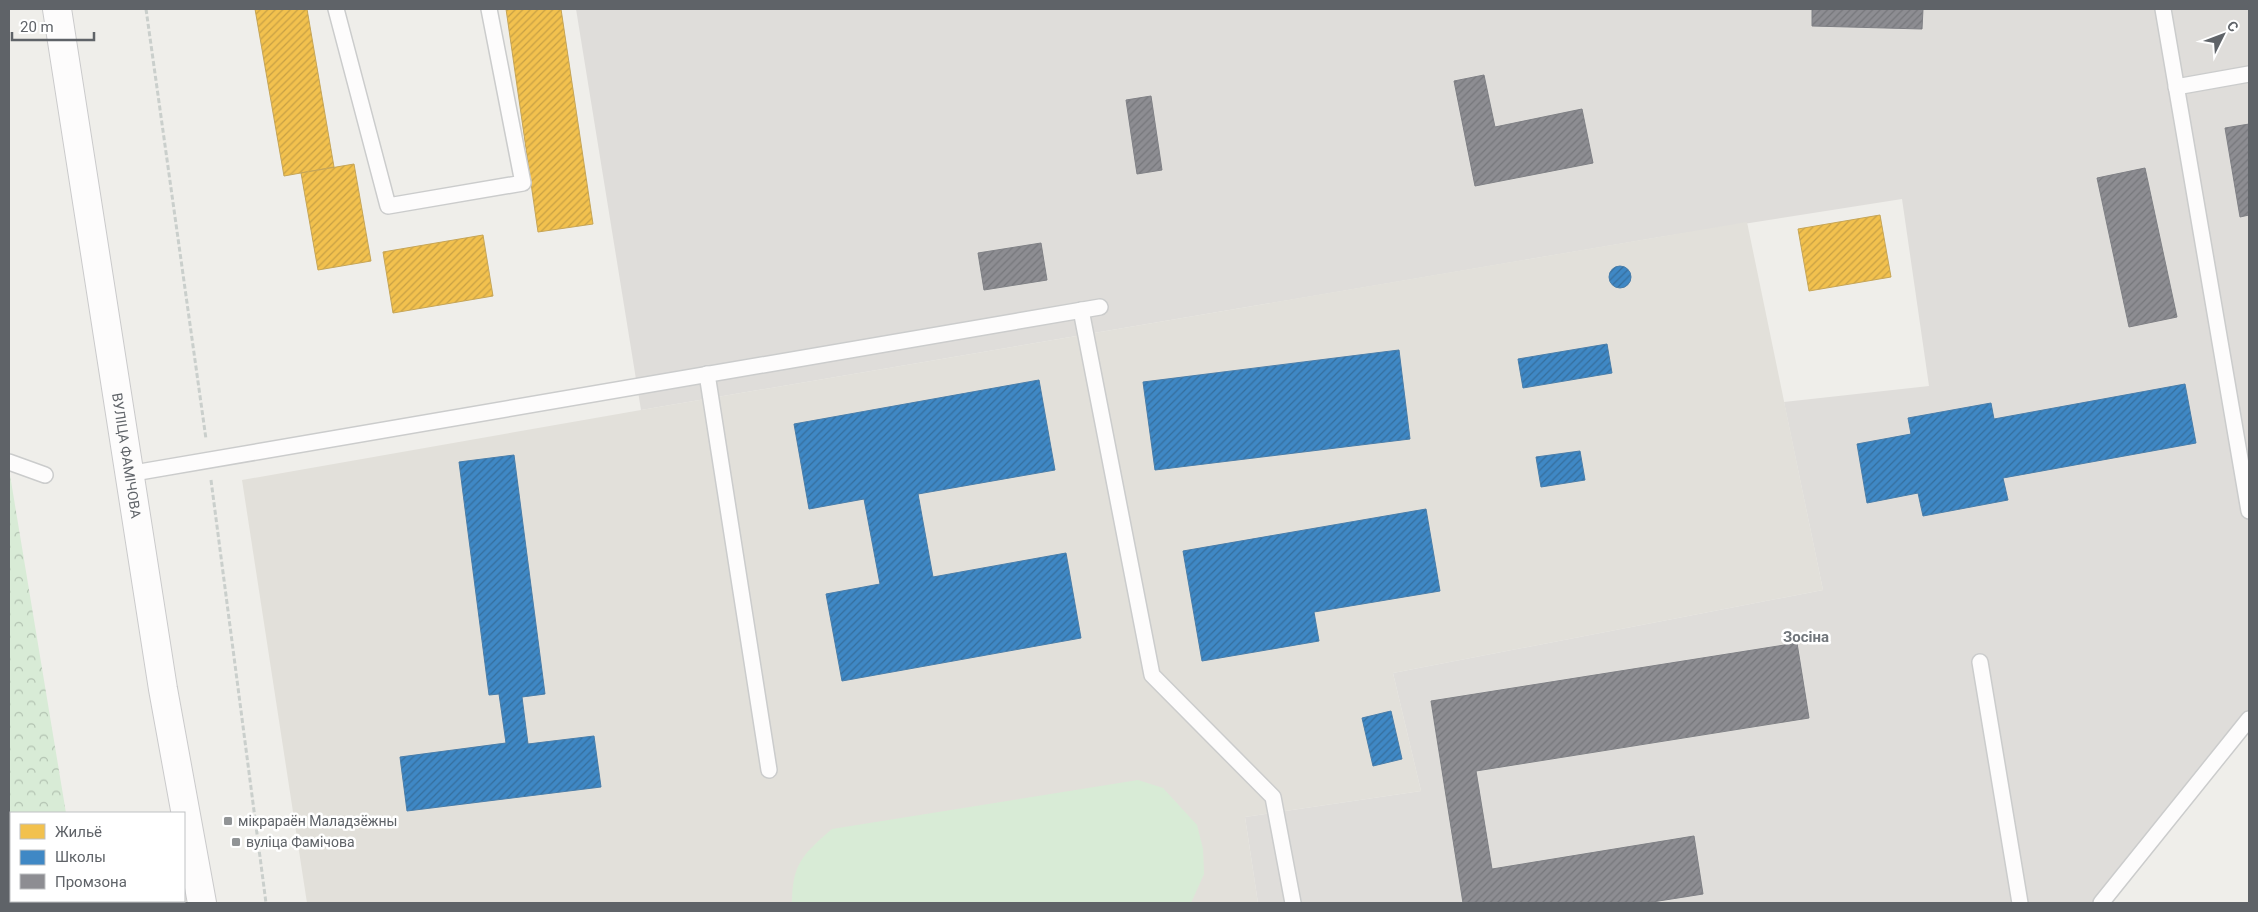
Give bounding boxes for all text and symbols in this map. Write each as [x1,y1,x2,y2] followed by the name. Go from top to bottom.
[12,10,95,42] scale bar
[2198,10,2248,60] north arrow
[20,18,54,36] text: 20 m
[2224,18,2242,35] text: С
[109,392,144,519] street label: ВУЛІЦА ФАМІЧОВА
[1783,628,1829,646] district label: Зосіна
[10,812,185,902] legend
[238,813,397,829] place label: мікрараён Маладзёжны
[222,815,234,827] marker: мікрараён Маладзёжны
[55,823,102,841] text: Жильё
[246,834,355,850] place label: вуліца Фамічова
[230,836,242,848] marker: вуліца Фамічова
[55,848,106,866] text: Школы
[55,873,127,891] text: Промзона

